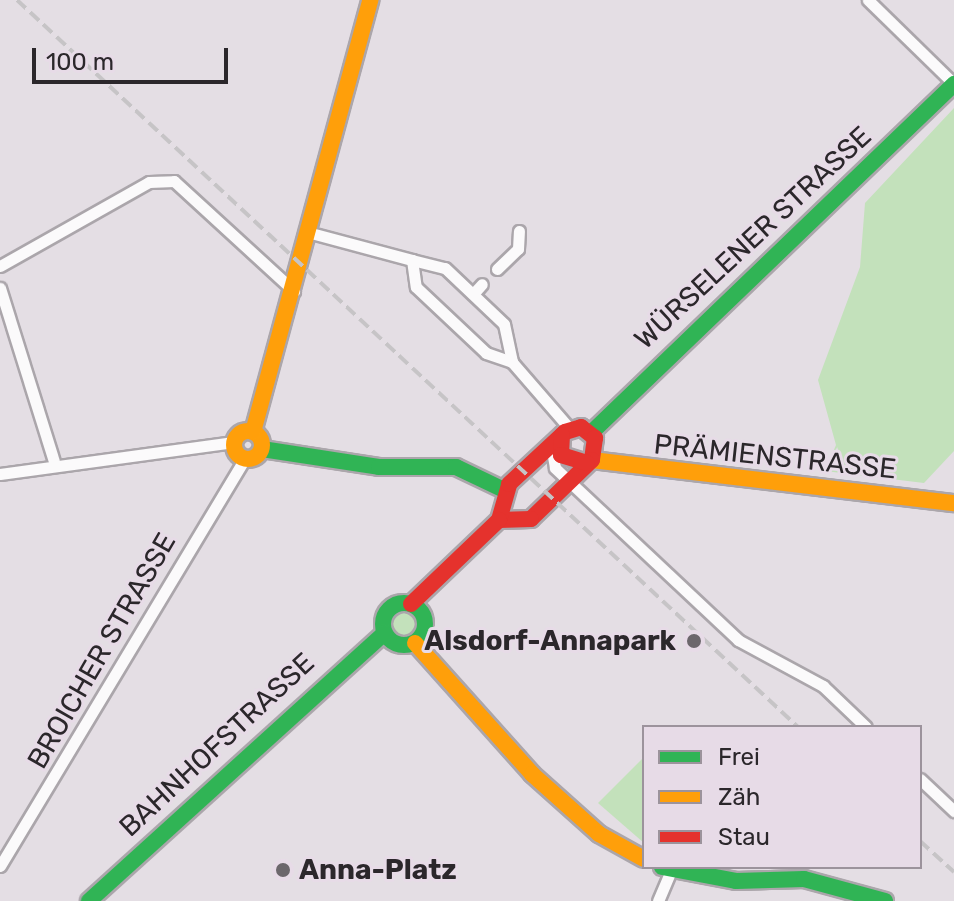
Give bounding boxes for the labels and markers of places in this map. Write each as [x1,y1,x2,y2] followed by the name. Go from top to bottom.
[424,624,676,658] place label: Alsdorf-Annapark
[683,630,705,652] marker: Alsdorf-Annapark
[299,853,457,887] place label: Anna-Platz
[274,861,292,879] marker: Anna-Platz

